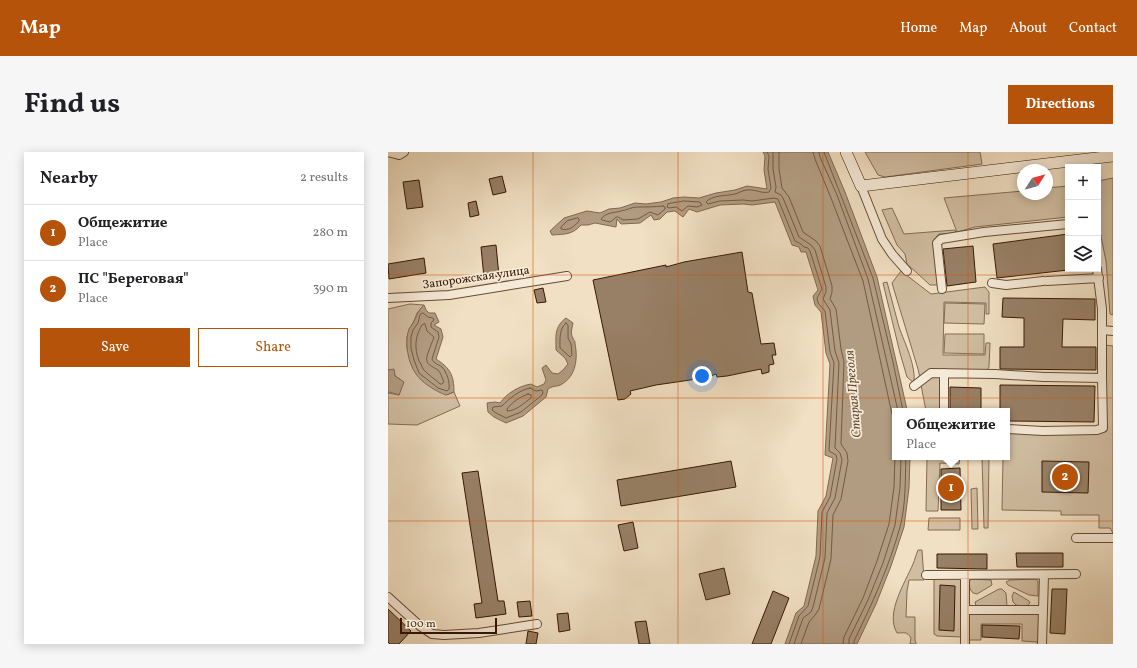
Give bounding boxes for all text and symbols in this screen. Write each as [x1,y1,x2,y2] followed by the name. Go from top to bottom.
[20,15,61,41] text: Map
[900,19,937,38] text: Home
[959,19,987,38] text: Map
[1009,19,1047,38] text: About
[1069,19,1117,38] text: Contact
[24,85,120,124] text: Find us
[1008,85,1113,124] button: Directions
[1017,164,1053,200] north arrow
[1065,164,1101,272] map controls
[1065,164,1101,200] button: +
[40,167,98,190] text: Nearby
[300,169,348,187] text: 2 results
[1065,200,1101,236] button: −
[78,213,168,234] text: Общежитие
[50,224,56,242] text: 1
[312,224,348,242] text: 280 m
[78,234,108,252] text: Place
[1065,236,1101,272] button: layers
[422,263,531,293] street label: Запорожская улица
[78,269,189,290] text: ПС "Береговая"
[50,280,56,298] text: 2
[313,280,348,298] text: 390 m
[78,290,108,308] text: Place
[40,328,190,367] button: Save
[198,328,348,367] button: Share
[841,349,867,438] water label: Старая Преголя
[692,366,712,386] your location
[892,408,1010,460] popup
[906,415,996,436] text: Общежитие
[906,436,936,454] text: Place
[1052,462,1078,492] pin: 2
[938,473,964,503] pin: 1
[400,616,497,635] scale bar
[406,617,436,632] text: 100 m

